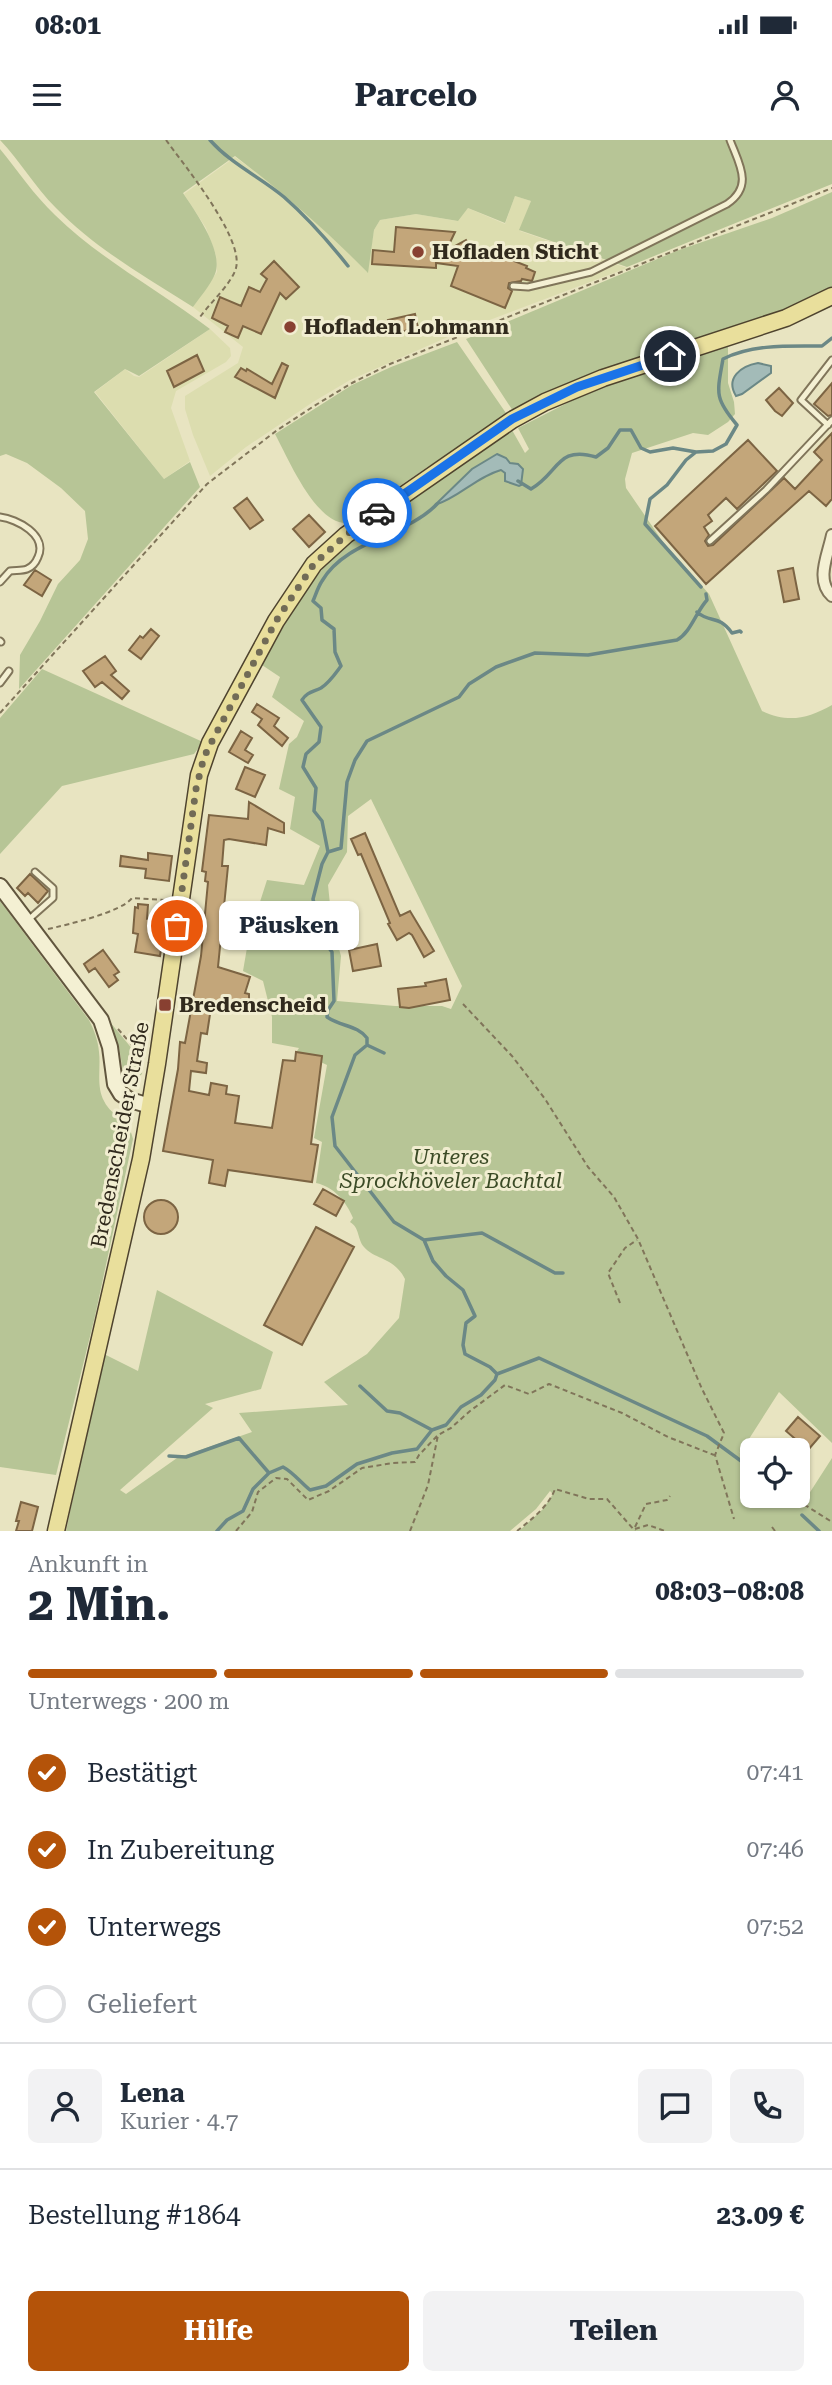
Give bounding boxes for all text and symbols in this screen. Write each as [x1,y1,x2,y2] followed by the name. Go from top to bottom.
[35,10,101,40] text: 08:01
[28,76,66,114] icon: menu
[355,76,477,114] text: Parcelo
[766,76,804,114] icon: person
[432,240,599,264] place label: Hofladen Sticht
[410,244,426,260] marker: Hofladen Sticht
[304,315,509,339] place label: Hofladen Lohmann
[282,319,298,335] marker: Hofladen Lohmann
[640,326,700,386] pin
[651,337,689,375] icon: home
[342,478,412,548] courier
[358,494,396,532] icon: car
[147,896,207,956] pin
[219,902,359,950] callout: Päusken
[158,907,196,945] icon: bag
[239,912,339,939] text: Päusken
[179,993,327,1017] place label: Bredenscheid
[157,997,173,1013] marker: Bredenscheid
[86,1020,154,1250] street label: Bredenscheider Straße
[339,1145,562,1193] park label: Unteres Sprockhöveler Bachtal
[740,1438,810,1508] map controls
[740,1438,810,1508] button: locate
[28,1551,148,1578] text: Ankunft in
[655,1576,804,1606] text: 08:03–08:08
[28,1577,170,1631] text: 2 Min.
[28,1688,230,1715] text: Unterwegs · 200 m
[28,1754,66,1792] icon: check
[87,1758,197,1788] text: Bestätigt
[747,1759,804,1786] text: 07:41
[28,1831,66,1869] icon: check
[87,1835,274,1865] text: In Zubereitung
[747,1836,804,1863] text: 07:46
[28,1908,66,1946] icon: check
[87,1912,221,1942] text: Unterwegs
[747,1913,804,1940] text: 07:52
[87,1989,197,2019] text: Geliefert
[28,2069,102,2143] button: person
[638,2069,712,2143] button: chat
[730,2069,804,2143] button: phone
[120,2078,185,2108] text: Lena
[120,2108,238,2135] text: Kurier · 4.7
[28,2200,241,2230] text: Bestellung #1864
[716,2200,804,2230] text: 23.09 €
[28,2291,409,2371] button: Hilfe
[423,2291,804,2371] button: Teilen

